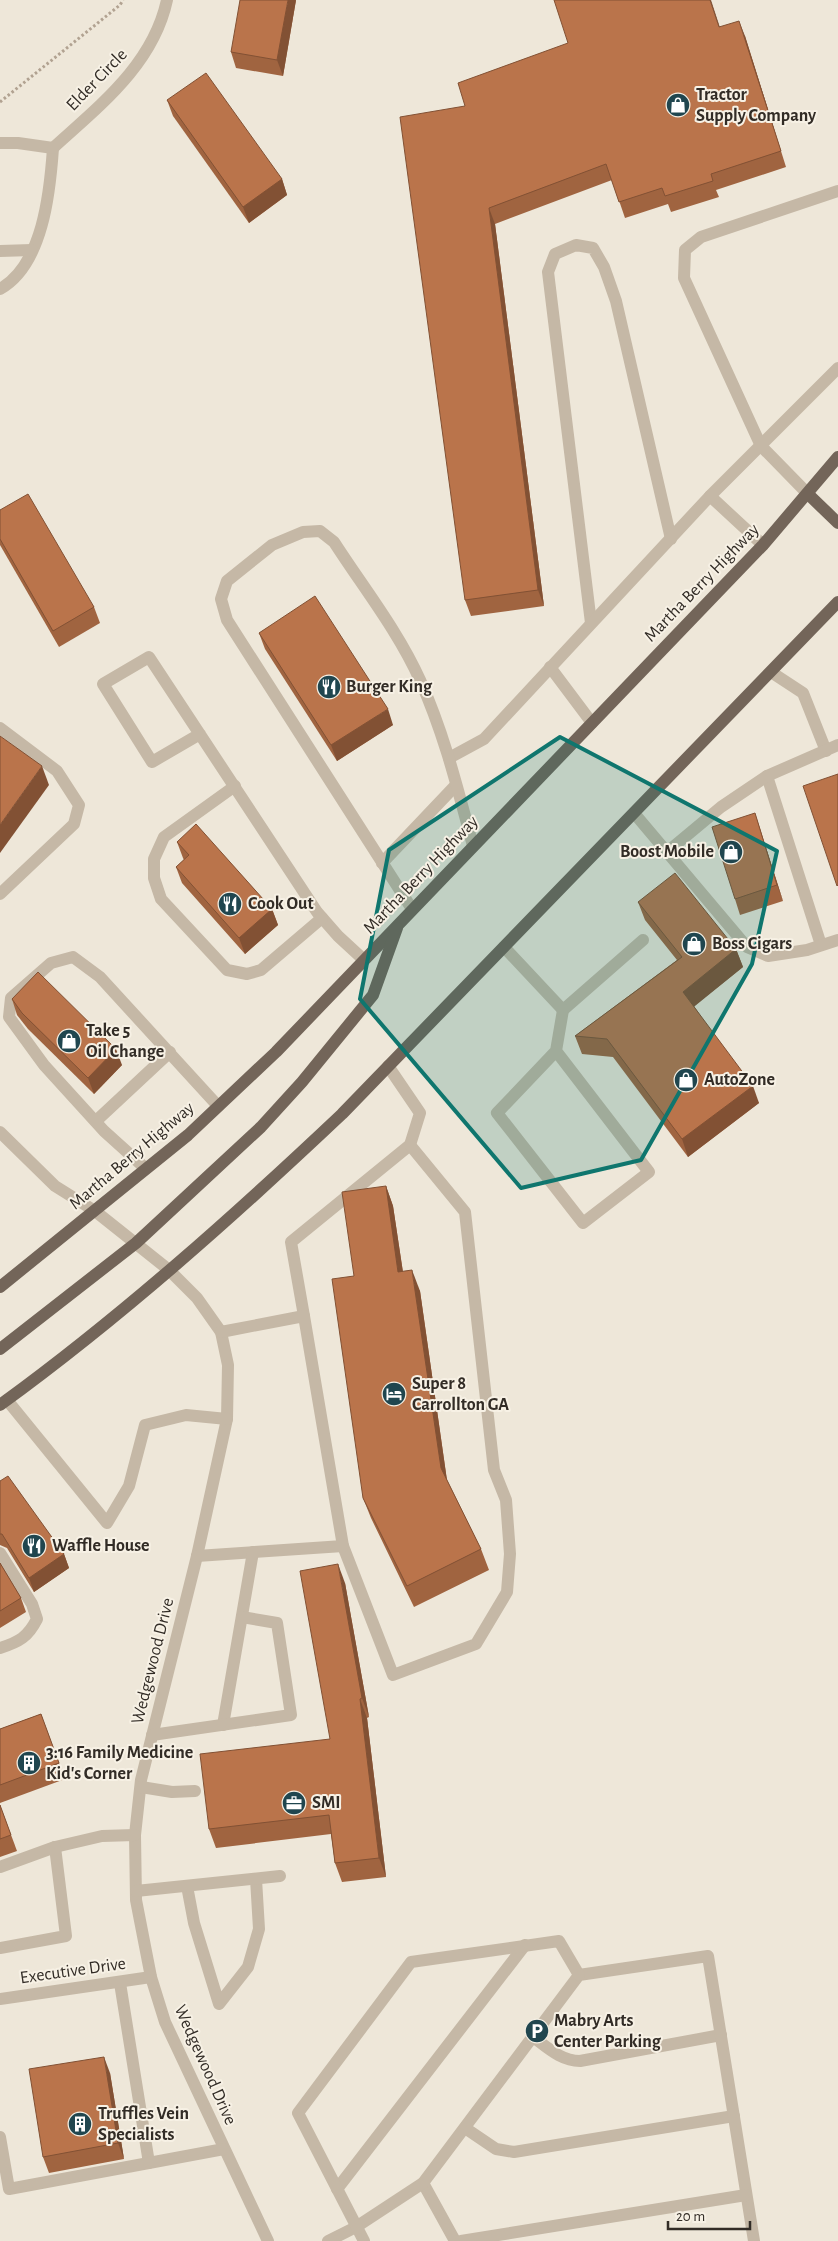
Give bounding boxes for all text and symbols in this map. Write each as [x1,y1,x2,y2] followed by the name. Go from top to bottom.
[63,45,131,115] street label: Elder Circle
[696,86,817,125] place label: Tractor Supply Company
[665,92,691,118] shop icon: Tractor Supply Company
[641,520,763,646] street label: Martha Berry Highway
[316,674,342,700] restaurant icon: Burger King
[346,678,433,696] place label: Burger King
[360,812,482,938] street label: Martha Berry Highway
[718,839,744,865] shop icon: Boost Mobile
[620,843,714,861] place label: Boost Mobile
[217,891,243,917] restaurant icon: Cook Out
[248,895,313,913] place label: Cook Out
[681,931,707,957] shop icon: Boss Cigars
[712,935,792,953] place label: Boss Cigars
[86,1022,164,1061] place label: Take 5 Oil Change
[56,1028,82,1054] shop icon: Take 5 Oil Change
[673,1067,699,1093] shop icon: AutoZone
[704,1071,775,1089] place label: AutoZone
[66,1099,198,1213] street label: Martha Berry Highway
[412,1375,509,1414] place label: Super 8 Carrollton GA
[381,1381,407,1407] hotel icon: Super 8 Carrollton GA
[21,1533,47,1559] restaurant icon: Waffle House
[52,1537,150,1555] place label: Waffle House
[129,1596,177,1726] street label: Wedgewood Drive
[46,1744,193,1783] place label: 3:16 Family Medicine Kid's Corner
[16,1750,42,1776] building icon: 3:16 Family Medicine Kid's Corner
[281,1790,307,1816] office icon: SMI
[312,1794,341,1812] place label: SMI
[19,1955,127,1987] street label: Executive Drive
[170,2002,240,2128] street label: Wedgewood Drive
[554,2012,662,2051] place label: Mabry Arts Center Parking
[524,2018,550,2044] parking icon: Mabry Arts Center Parking
[98,2105,189,2144] place label: Truffles Vein Specialists
[67,2111,93,2137] building icon: Truffles Vein Specialists
[668,2198,750,2230] scale bar
[676,2209,705,2224] text: 20 m

